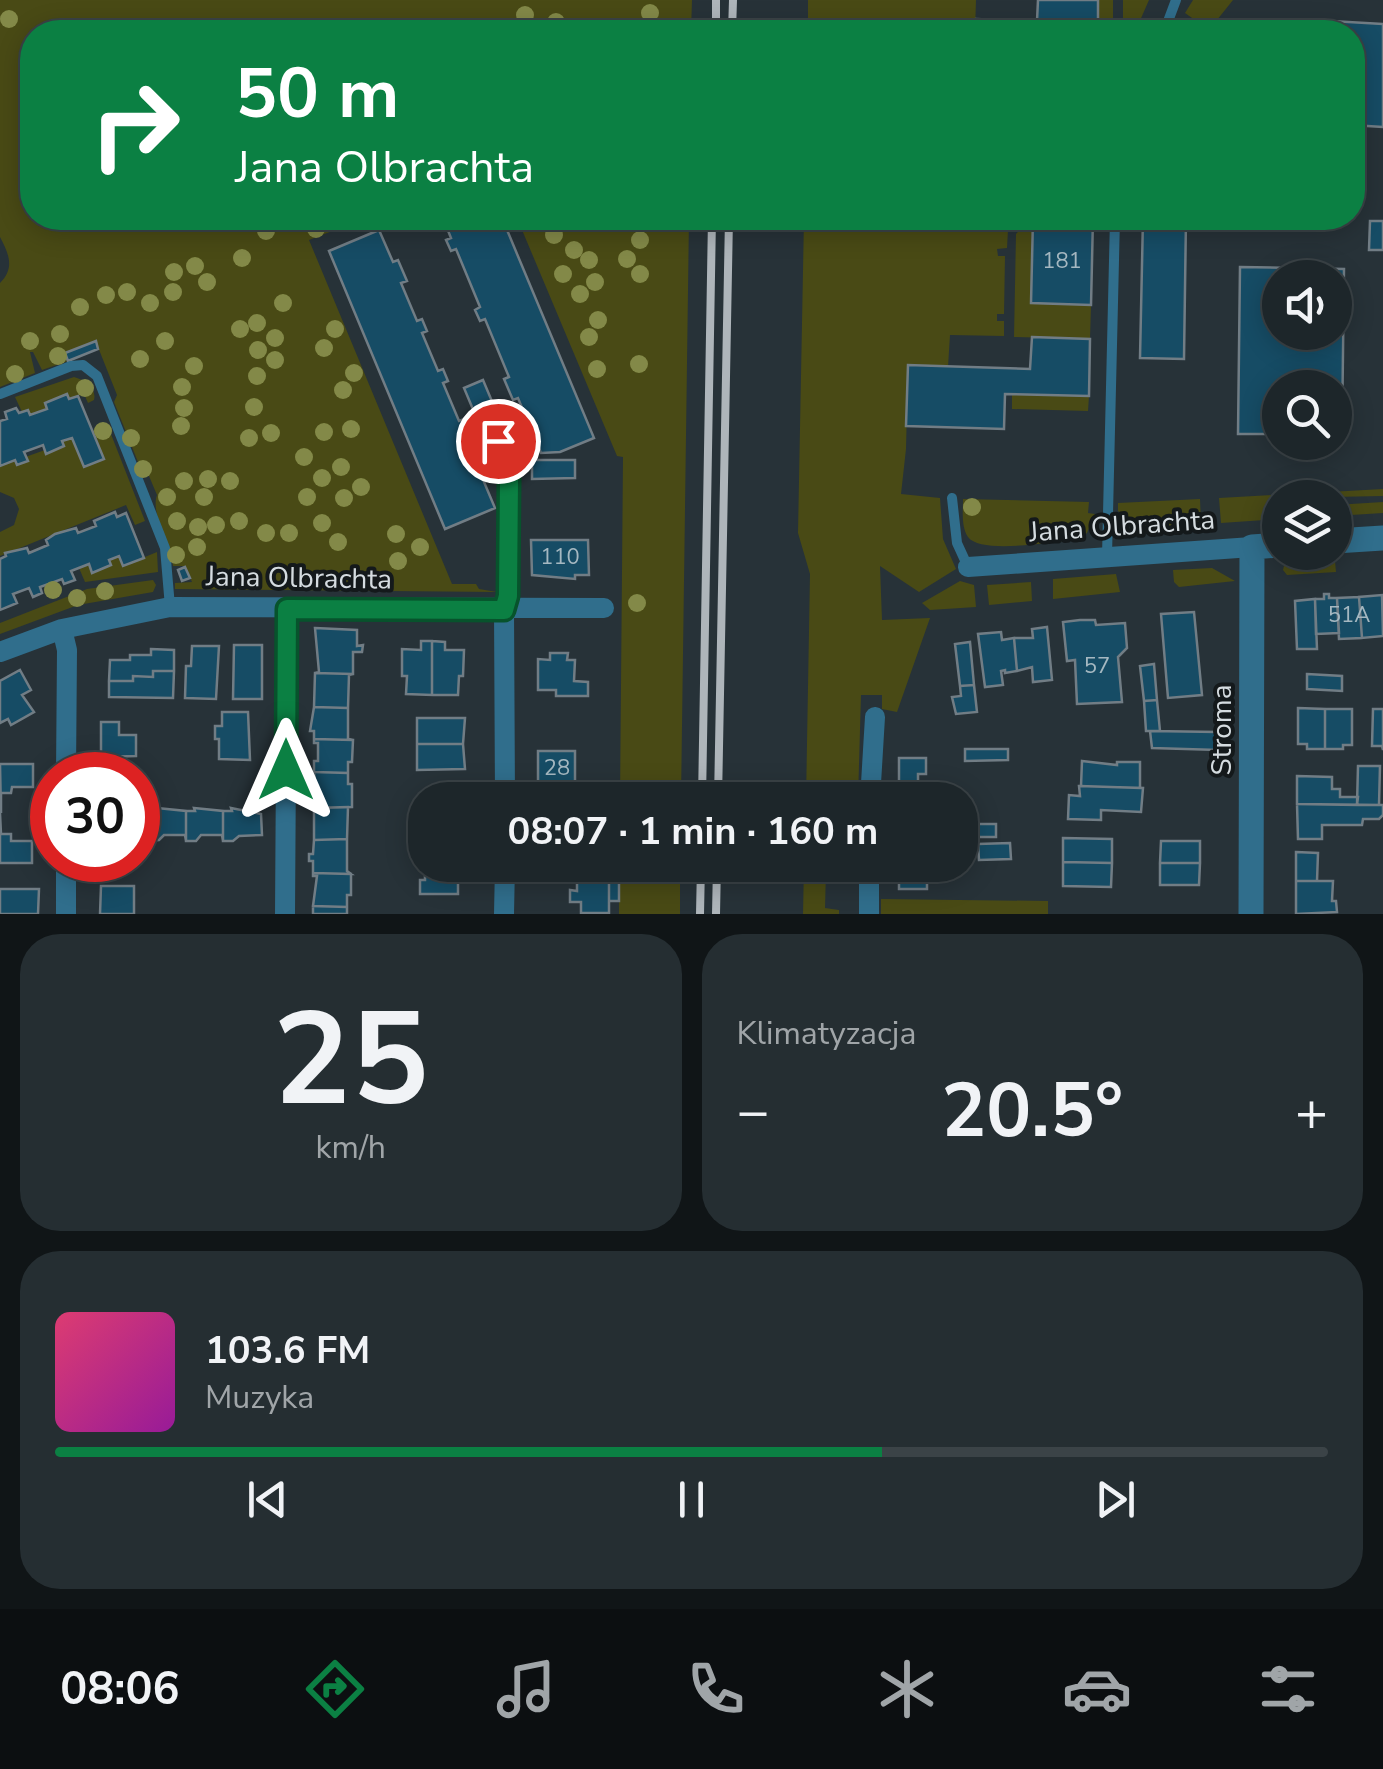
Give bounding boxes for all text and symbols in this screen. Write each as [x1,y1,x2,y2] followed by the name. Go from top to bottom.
[235,46,399,142] text: 50 m
[70,60,200,190] icon: right
[235,137,534,198] text: Jana Olbrachta
[1042,246,1082,276] house number: 181
[1262,260,1352,570] map controls
[1262,260,1352,350] button: sound
[1262,370,1352,460] button: search
[456,399,541,484] pin
[471,414,526,469] icon: arrive
[1262,480,1352,570] button: layers
[1027,501,1216,552] street label: Jana Olbrachta
[540,542,580,572] house number: 110
[205,557,392,599] street label: Jana Olbrachta
[1328,600,1370,630] house number: 51A
[1084,651,1110,681] house number: 57
[1203,684,1241,776] street label: Stroma
[234,718,338,822] position arrow
[30,752,160,882] speed limit sign: 30
[544,753,570,783] house number: 28
[508,806,878,857] text: 08:07 · 1 min · 160 m
[273,972,429,1149] text: 25
[737,1012,916,1055] text: Klimatyzacja
[941,1060,1123,1162] text: 20.5°
[737,1074,770,1149] text: −
[1295,1074,1328,1149] text: +
[315,1126,386,1169] text: km/h
[205,1325,370,1376] text: 103.6 FM
[205,1376,314,1419] text: Muzyka
[240,1472,295,1527] icon: previous
[664,1472,719,1527] icon: pause
[1088,1472,1143,1527] icon: next
[300,1654,370,1724] icon: directions
[491,1654,561,1724] icon: music
[681,1654,751,1724] icon: phone
[872,1654,942,1724] icon: climate
[1062,1654,1132,1724] icon: car
[1253,1654,1323,1724] icon: filters
[60,1659,179,1720] text: 08:06

